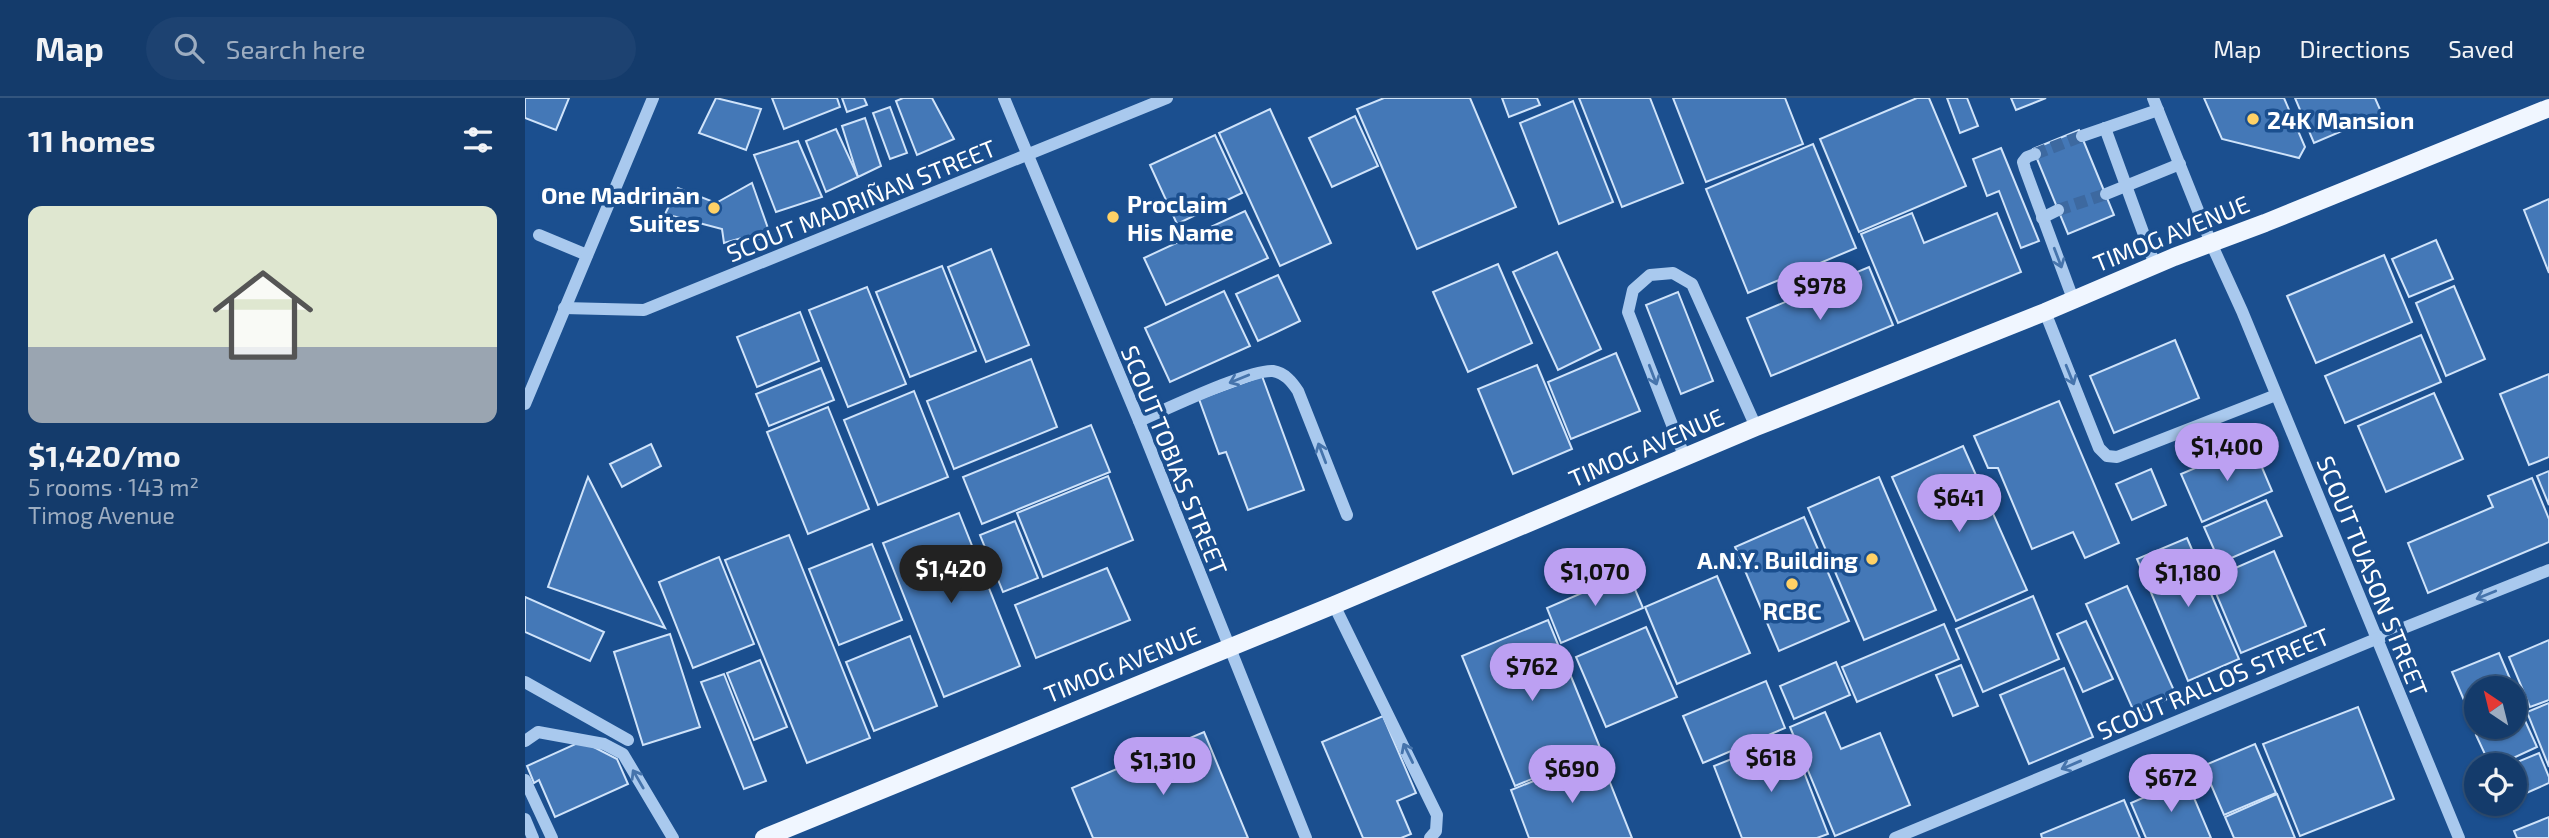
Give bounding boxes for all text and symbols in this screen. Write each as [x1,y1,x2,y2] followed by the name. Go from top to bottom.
[146,17,636,80] search box
[35,28,104,68] text: Map
[170,29,208,67] icon: search
[226,33,365,64] text: Search here
[2213,34,2261,63] text: Map
[2299,34,2410,63] text: Directions
[2448,34,2514,63] text: Saved
[2267,105,2414,134] place label: 24K Mansion
[2245,111,2261,127] marker: 24K Mansion
[459,121,497,159] icon: filters
[28,122,155,158] text: 11 homes
[722,133,1000,267] street label: SCOUT MADRIÑAN STREET
[541,180,700,237] place label: One Madrinan Suites
[1127,189,1234,246] place label: Proclaim His Name
[2089,189,2253,277] street label: TIMOG AVENUE
[706,200,722,216] marker: One Madrinan Suites
[1105,209,1121,225] marker: Proclaim His Name
[2053,247,2065,269] one-way arrow
[200,252,326,378] icon: home
[1779,262,1861,322] pin: $978
[1793,271,1847,299] text: $978
[1116,341,1234,579] street label: SCOUT TOBIAS STREET
[1647,364,1660,386] one-way arrow
[2064,364,2077,385] one-way arrow
[1229,374,1250,387] one-way arrow
[1564,401,1728,493] street label: TIMOG AVENUE
[2170,424,2284,483] pin: $1,400
[2191,432,2263,460] text: $1,400
[28,437,181,473] text: $1,420/mo
[1315,442,1328,464] one-way arrow
[2311,452,2435,700] street label: SCOUT TUASON STREET
[28,473,199,501] text: 5 rooms · 143 m²
[1918,474,2000,534] pin: $641
[1933,483,1985,511] text: $641
[28,501,175,529] text: Timog Avenue
[1697,545,1858,574] place label: A.N.Y. Building
[894,546,1008,605] pin: $1,420
[1538,548,1652,608] pin: $1,070
[2131,550,2245,609] pin: $1,180
[1864,551,1880,567] marker: A.N.Y. Building
[915,554,987,582] text: $1,420
[1560,557,1630,585] text: $1,070
[2155,558,2221,586] text: $1,180
[1784,576,1800,592] marker: RCBC
[2475,590,2497,603] one-way arrow
[1762,596,1822,625] place label: RCBC
[1040,620,1204,708] street label: TIMOG AVENUE
[2092,621,2334,745] street label: SCOUT RALLOS STREET
[1491,644,1573,703] pin: $762
[1506,652,1558,680] text: $762
[2464,676,2527,738] north arrow
[2464,676,2527,816] map controls
[1730,734,1812,794] pin: $618
[1106,738,1220,797] pin: $1,310
[1401,743,1414,764] one-way arrow
[1745,743,1797,771] text: $618
[1130,746,1196,774] text: $1,310
[1531,746,1613,805] pin: $690
[2464,753,2527,816] button: locate
[1545,754,1600,782] text: $690
[2130,754,2212,814] pin: $672
[2061,759,2082,772] one-way arrow
[2145,763,2197,791] text: $672
[631,769,644,790] one-way arrow

